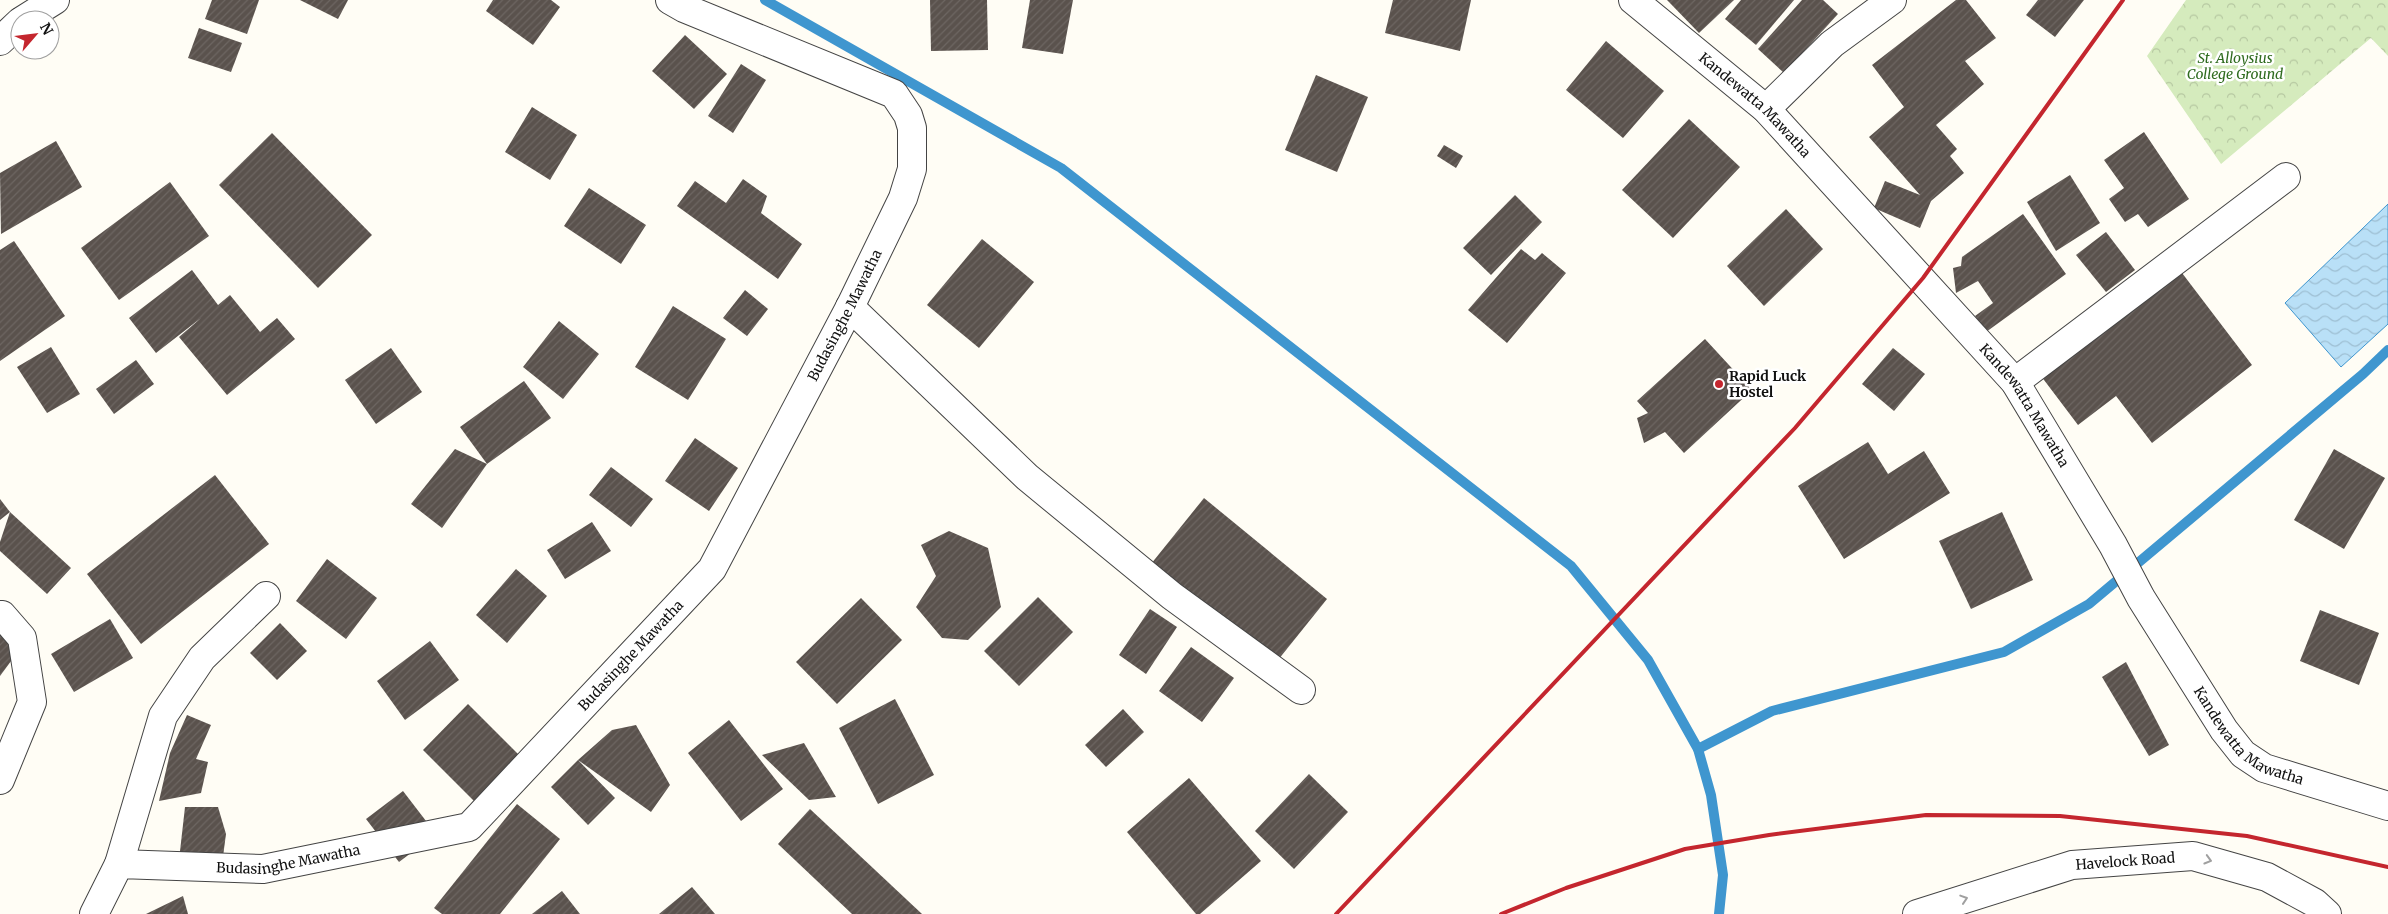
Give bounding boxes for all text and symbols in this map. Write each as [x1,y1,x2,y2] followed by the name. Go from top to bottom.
[10,10,60,60] north arrow
[36,20,57,38] text: N
[1695,49,1815,162] street label: Kandewatta Mawatha
[2187,49,2283,83] park label: St. Alloysius College Ground
[804,246,886,384] street label: Budasinghe Mawatha
[1975,340,2073,471] street label: Kandewatta Mawatha
[1729,367,1807,401] place label: Rapid Luck Hostel
[1713,378,1725,390] marker: Rapid Luck Hostel
[574,596,687,715] street label: Budasinghe Mawatha
[2190,683,2306,789] street label: Kandewatta Mawatha
[216,840,362,878] street label: Budasinghe Mawatha
[2075,848,2176,874] street label: Havelock Road
[2203,854,2212,865] one-way arrow
[1959,895,1968,905] one-way arrow

